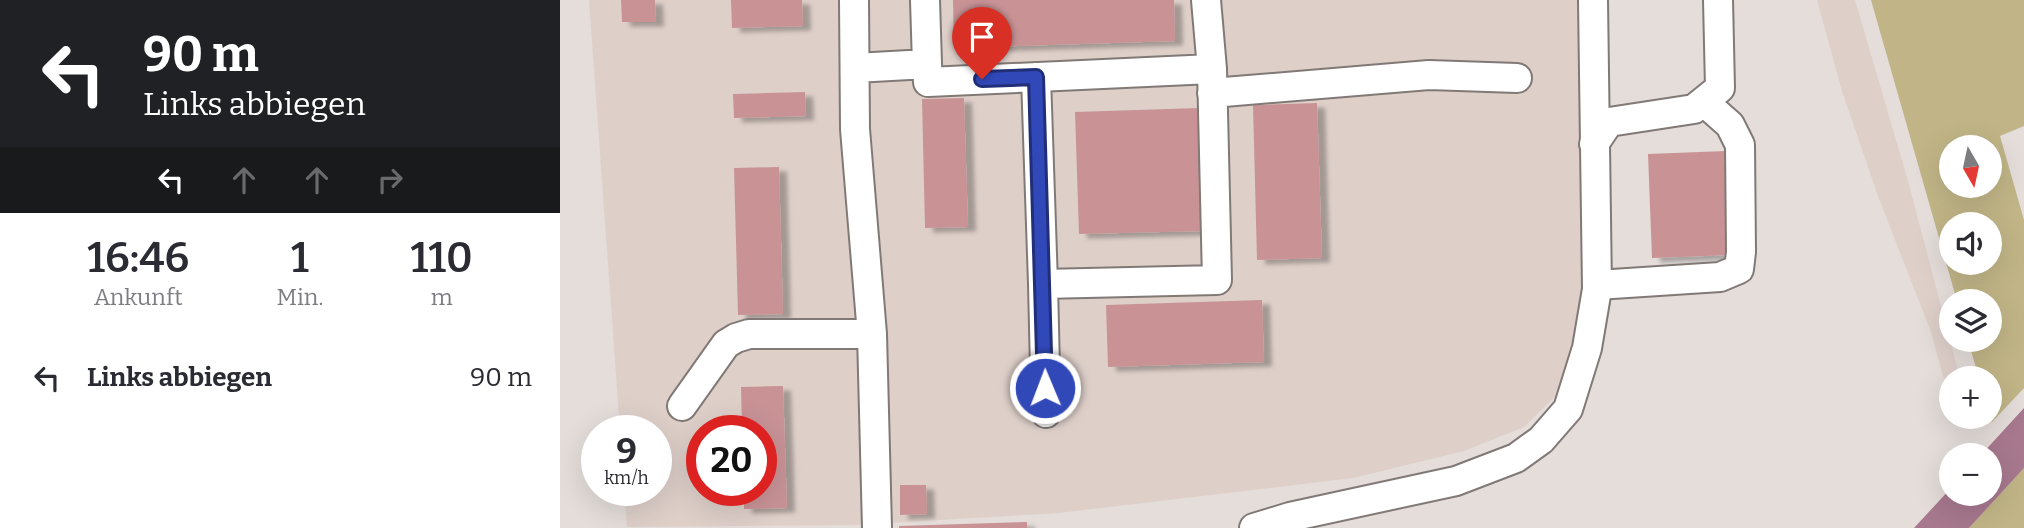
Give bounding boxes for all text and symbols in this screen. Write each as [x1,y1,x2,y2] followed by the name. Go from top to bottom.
[952,7,1012,79] pin
[963,18,1001,56] icon: arrive
[143,25,259,84] text: 90 m
[28,28,119,119] icon: left
[143,85,366,123] text: Links abbiegen
[1939,135,2002,198] north arrow
[1939,135,2002,506] map controls
[152,161,190,199] icon: left
[225,161,263,199] icon: ahead
[298,161,336,199] icon: ahead
[371,161,409,199] icon: right
[1939,212,2002,275] button: sound
[87,233,189,283] text: 16:46
[291,233,309,283] text: 1
[411,233,473,283] text: 110
[94,283,182,311] text: Ankunft
[276,283,323,311] text: Min.
[431,283,453,311] text: m
[1939,289,2002,352] button: layers
[1008,351,1082,425] position arrow
[28,359,66,397] icon: left
[87,362,272,393] text: Links abbiegen
[470,362,532,393] text: 90 m
[1939,366,2002,429] button: +
[686,415,777,506] speed limit sign: 20
[616,430,637,472] text: 9
[1939,443,2002,506] button: −
[604,467,649,489] text: km/h

